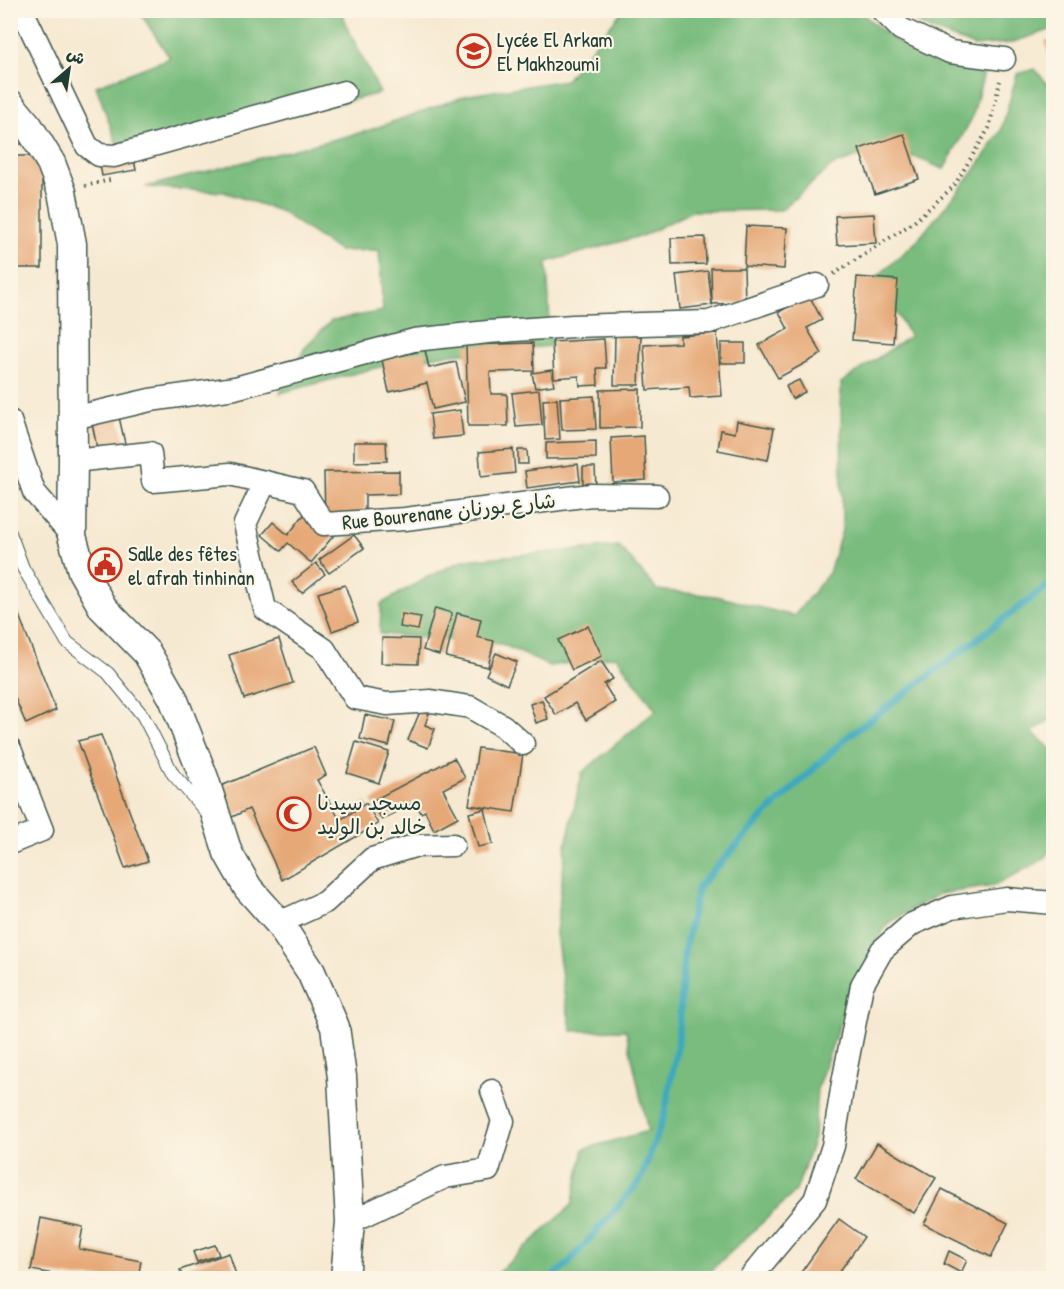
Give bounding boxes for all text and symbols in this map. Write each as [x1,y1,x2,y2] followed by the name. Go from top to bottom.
[497,25,613,78] place label: Lycée El Arkam El Makhzoumi
[456,33,492,69] school or university icon: Lycée El Arkam El Makhzoumi
[39,39,99,99] north arrow
[63,42,89,70] text: ش
[341,485,557,538] street label: Rue Bourenane شارع بورنان
[128,539,255,592] place label: Salle des fêtes el afrah tinhinan
[87,547,123,583] public building icon: Salle des fêtes el afrah tinhinan
[317,788,427,841] place label: مسجد سيدنا خالد بن الوليد
[276,796,312,832] mosque icon: مسجد سيدنا خالد بن الوليد

